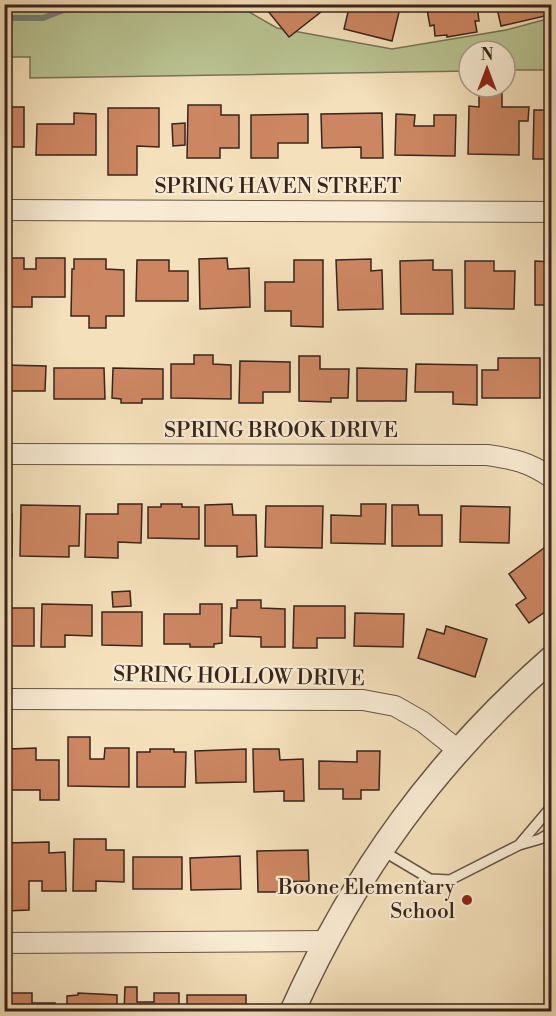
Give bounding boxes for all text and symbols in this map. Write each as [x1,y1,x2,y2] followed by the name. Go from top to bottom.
[457,39,517,99] north arrow
[481,45,494,65] text: N
[154,174,402,200] street label: SPRING HAVEN STREET
[164,418,398,444] street label: SPRING BROOK DRIVE
[113,662,365,692] street label: SPRING HOLLOW DRIVE
[277,875,456,925] place label: Boone Elementary School
[460,893,474,907] marker: Boone Elementary School

